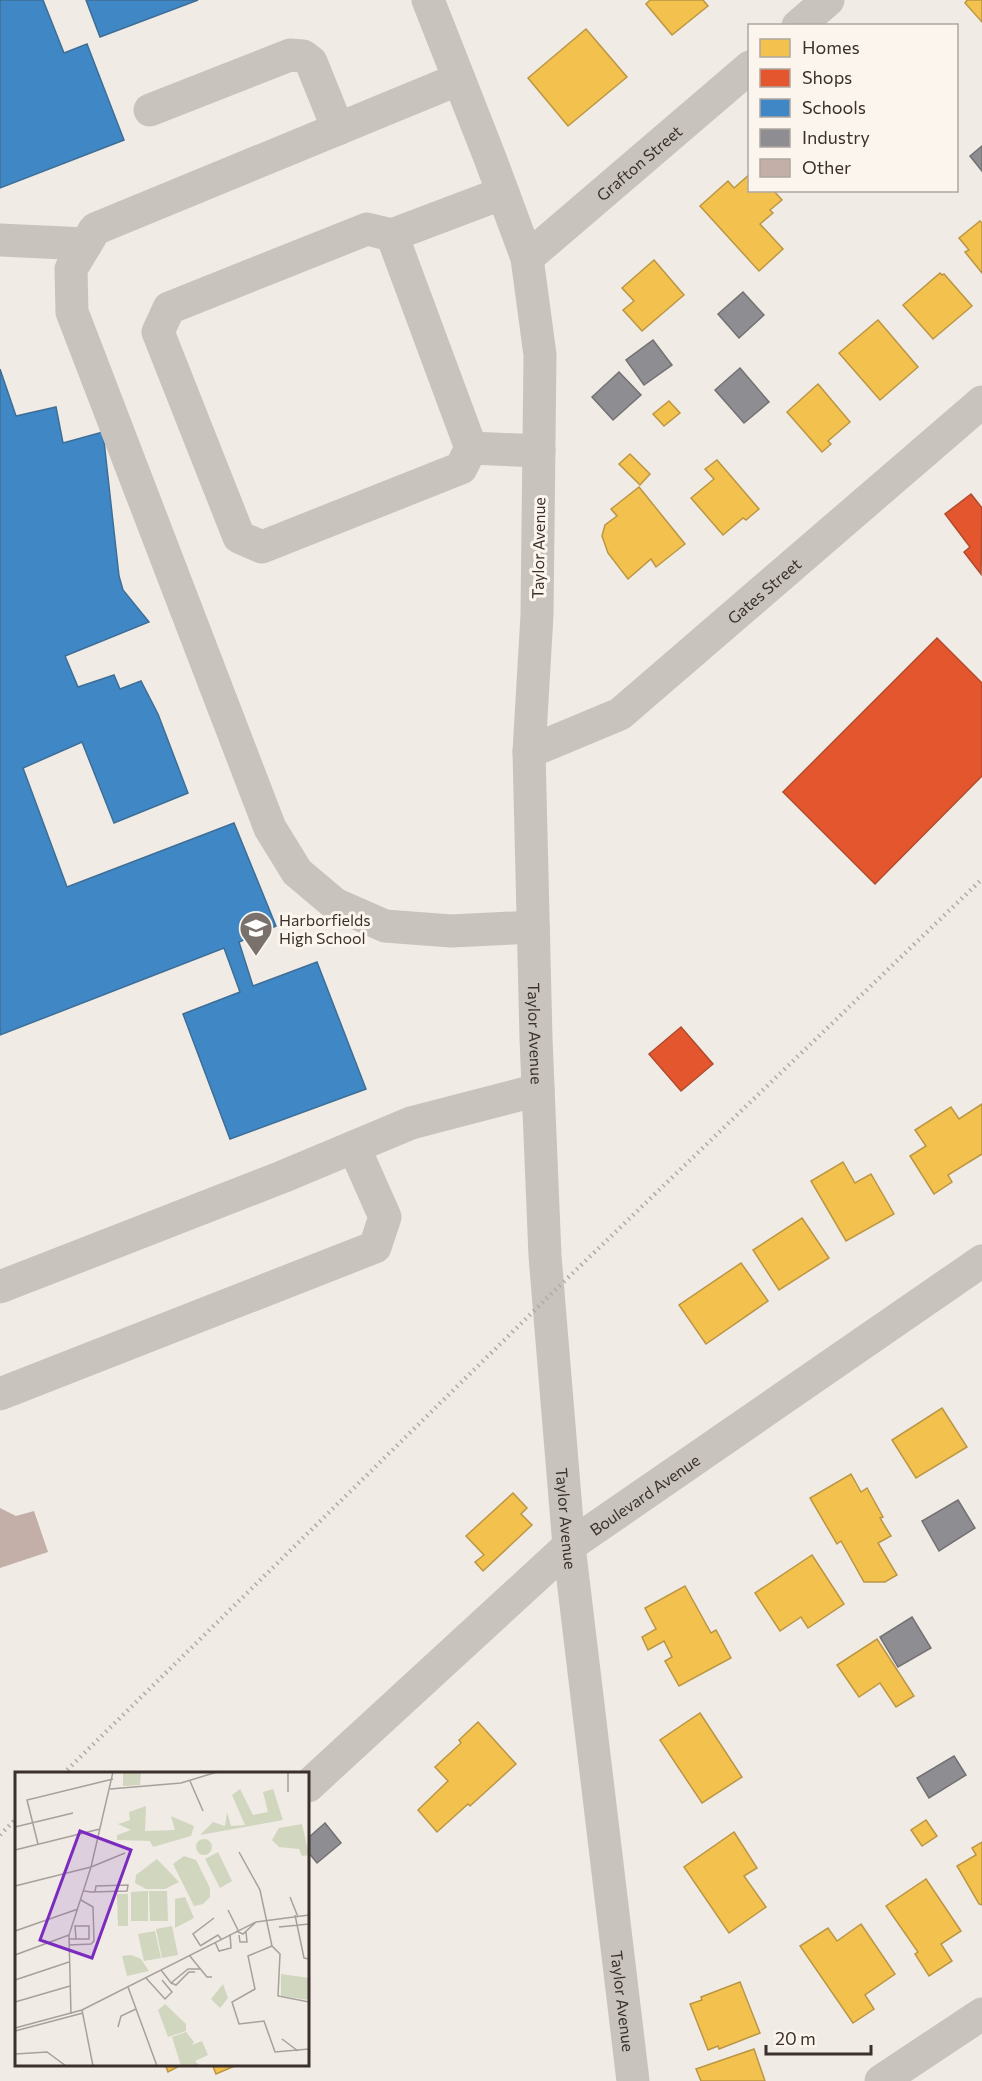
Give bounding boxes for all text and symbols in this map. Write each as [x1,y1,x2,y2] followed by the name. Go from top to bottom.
[748,24,958,192] legend
[802,36,860,58] text: Homes
[802,66,852,88] text: Shops
[802,96,866,118] text: Schools
[592,120,685,204] street label: Grafton Street
[802,126,870,148] text: Industry
[802,156,851,178] text: Other
[528,497,548,599] street label: Taylor Avenue
[723,553,804,627] street label: Gates Street
[238,910,274,957] school or university icon: Harborfields High School
[279,910,371,947] place label: Harborfields High School
[525,982,547,1085] street label: Taylor Avenue
[586,1449,703,1539] street label: Boulevard Avenue
[553,1467,581,1570] street label: Taylor Avenue
[15,1772,309,2066] inset map
[608,1949,639,2053] street label: Taylor Avenue
[766,2018,871,2056] scale bar
[775,2027,816,2049] text: 20 m

